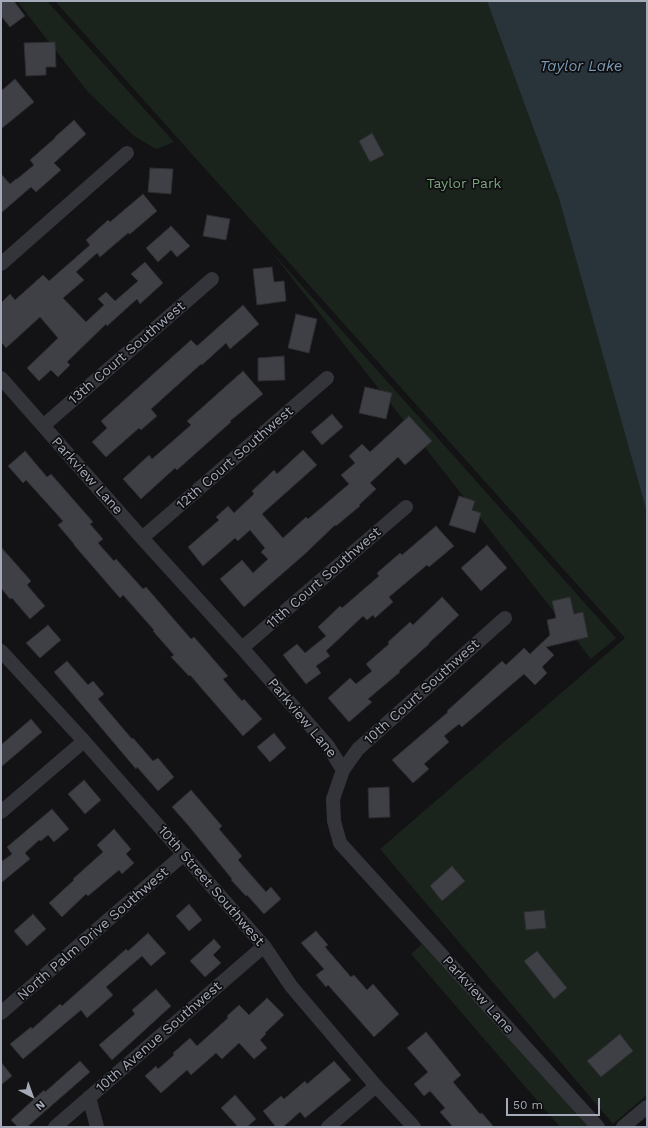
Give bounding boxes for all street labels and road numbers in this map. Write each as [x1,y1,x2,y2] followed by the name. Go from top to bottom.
[65,298,189,408] street label: 13th Court Southwest
[173,403,297,513] street label: 12th Court Southwest
[48,434,126,518] street label: Parkview Lane
[263,524,385,632] street label: 11th Court Southwest
[361,636,483,748] street label: 10th Court Southwest
[264,675,340,761] street label: Parkview Lane
[154,823,268,949] street label: 10th Street Southwest
[14,864,172,1004] street label: North Palm Drive Southwest
[439,953,517,1037] street label: Parkview Lane
[93,978,225,1096] street label: 10th Avenue Southwest

